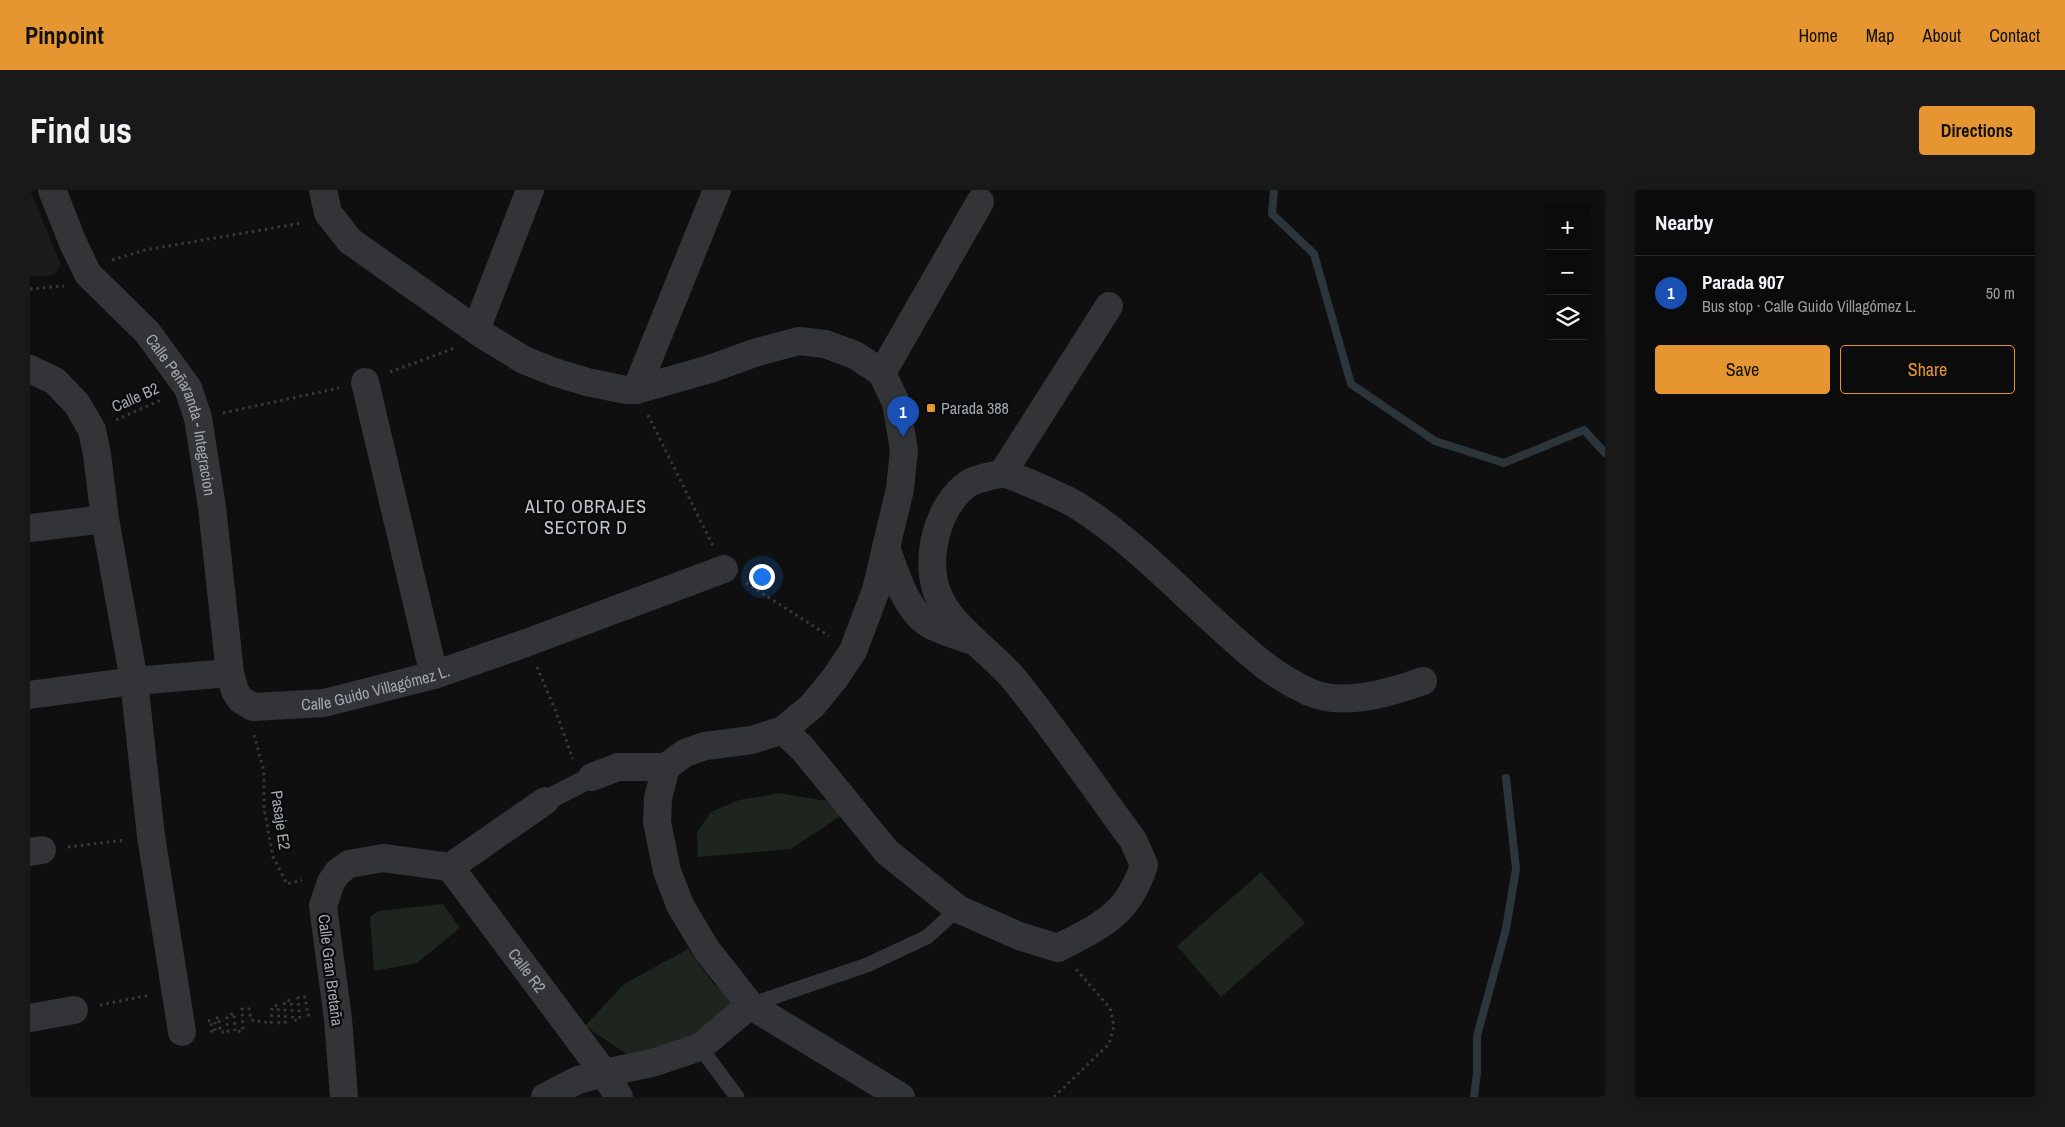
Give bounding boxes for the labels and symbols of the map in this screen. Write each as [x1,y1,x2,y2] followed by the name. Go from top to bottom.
[141,329,221,497] street label: Calle Peñaranda - Integracion
[108,377,162,417] street label: Calle B2
[887,396,919,437] pin: 1
[941,397,1009,419] place label: Parada 388
[925,402,937,414] marker: Parada 388
[524,494,647,540] district label: ALTO OBRAJES SECTOR D
[749,564,775,590] your location
[300,659,453,715] street label: Calle Guido Villagómez L.
[266,789,296,851] street label: Pasaje E2
[313,913,349,1028] street label: Calle Gran Bretaña
[503,944,551,997] street label: Calle R2

